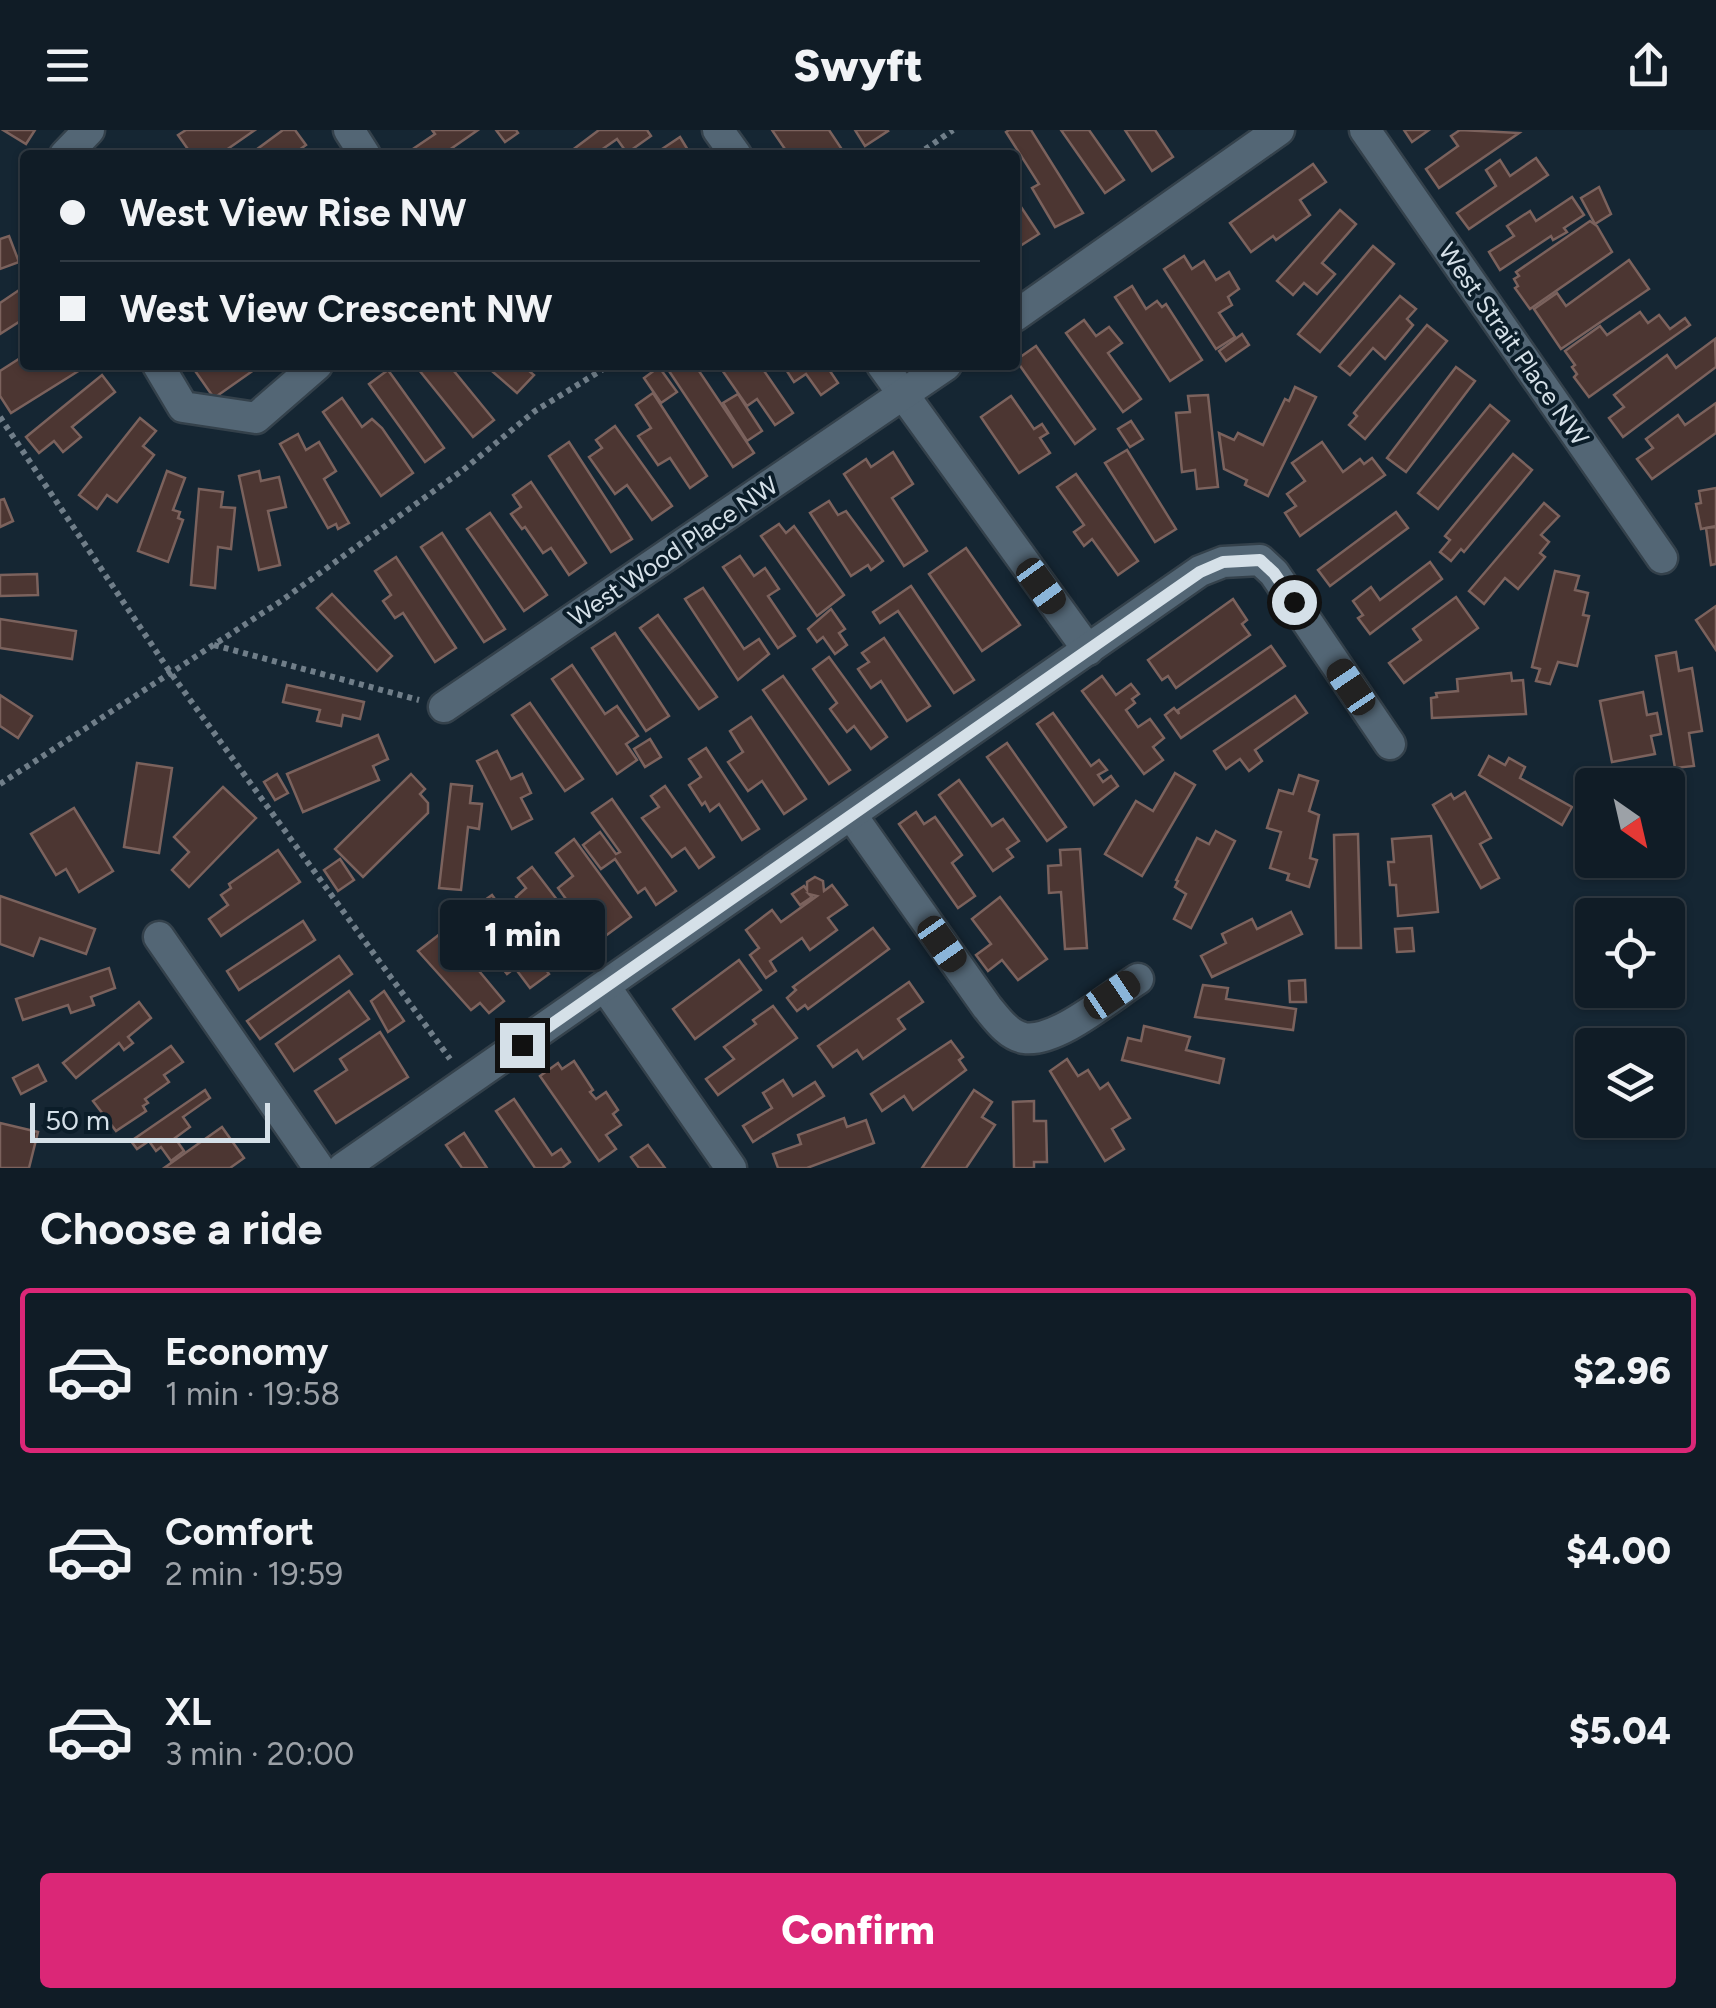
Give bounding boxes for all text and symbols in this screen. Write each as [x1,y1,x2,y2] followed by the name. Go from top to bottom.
[40,38,95,93] icon: menu
[793,38,923,92] text: Swyft
[1621,38,1676,93] icon: share
[120,190,466,236] text: West View Rise NW
[1433,237,1595,451] street label: West Strait Place NW
[120,286,553,332] text: West View Crescent NW
[563,470,783,632] street label: West Wood Place NW
[1011,553,1071,619] car
[1272,580,1317,625] route start
[1322,654,1380,720] car
[1575,768,1685,878] north arrow
[1575,768,1685,1138] map controls
[1575,898,1685,1008] button: locate
[440,900,604,970] callout: 1 min
[913,911,971,977] car
[484,916,561,954] text: 1 min
[1079,966,1145,1024] car
[500,1023,545,1068] route end
[1575,1028,1685,1138] button: layers
[30,1098,270,1143] scale bar
[45,1103,110,1137] text: 50 m
[40,1201,322,1255] text: Choose a ride
[45,1326,135,1416] icon: car
[165,1329,328,1375] text: Economy
[1573,1348,1671,1394] text: $2.96
[165,1375,340,1413] text: 1 min · 19:58
[45,1506,135,1596] icon: car
[165,1509,314,1555] text: Comfort
[1566,1528,1671,1574] text: $4.00
[165,1555,343,1593] text: 2 min · 19:59
[45,1686,135,1776] icon: car
[165,1689,211,1735] text: XL
[1569,1708,1671,1754] text: $5.04
[165,1735,354,1773] text: 3 min · 20:00
[40,1873,1676,1988] button: Confirm

